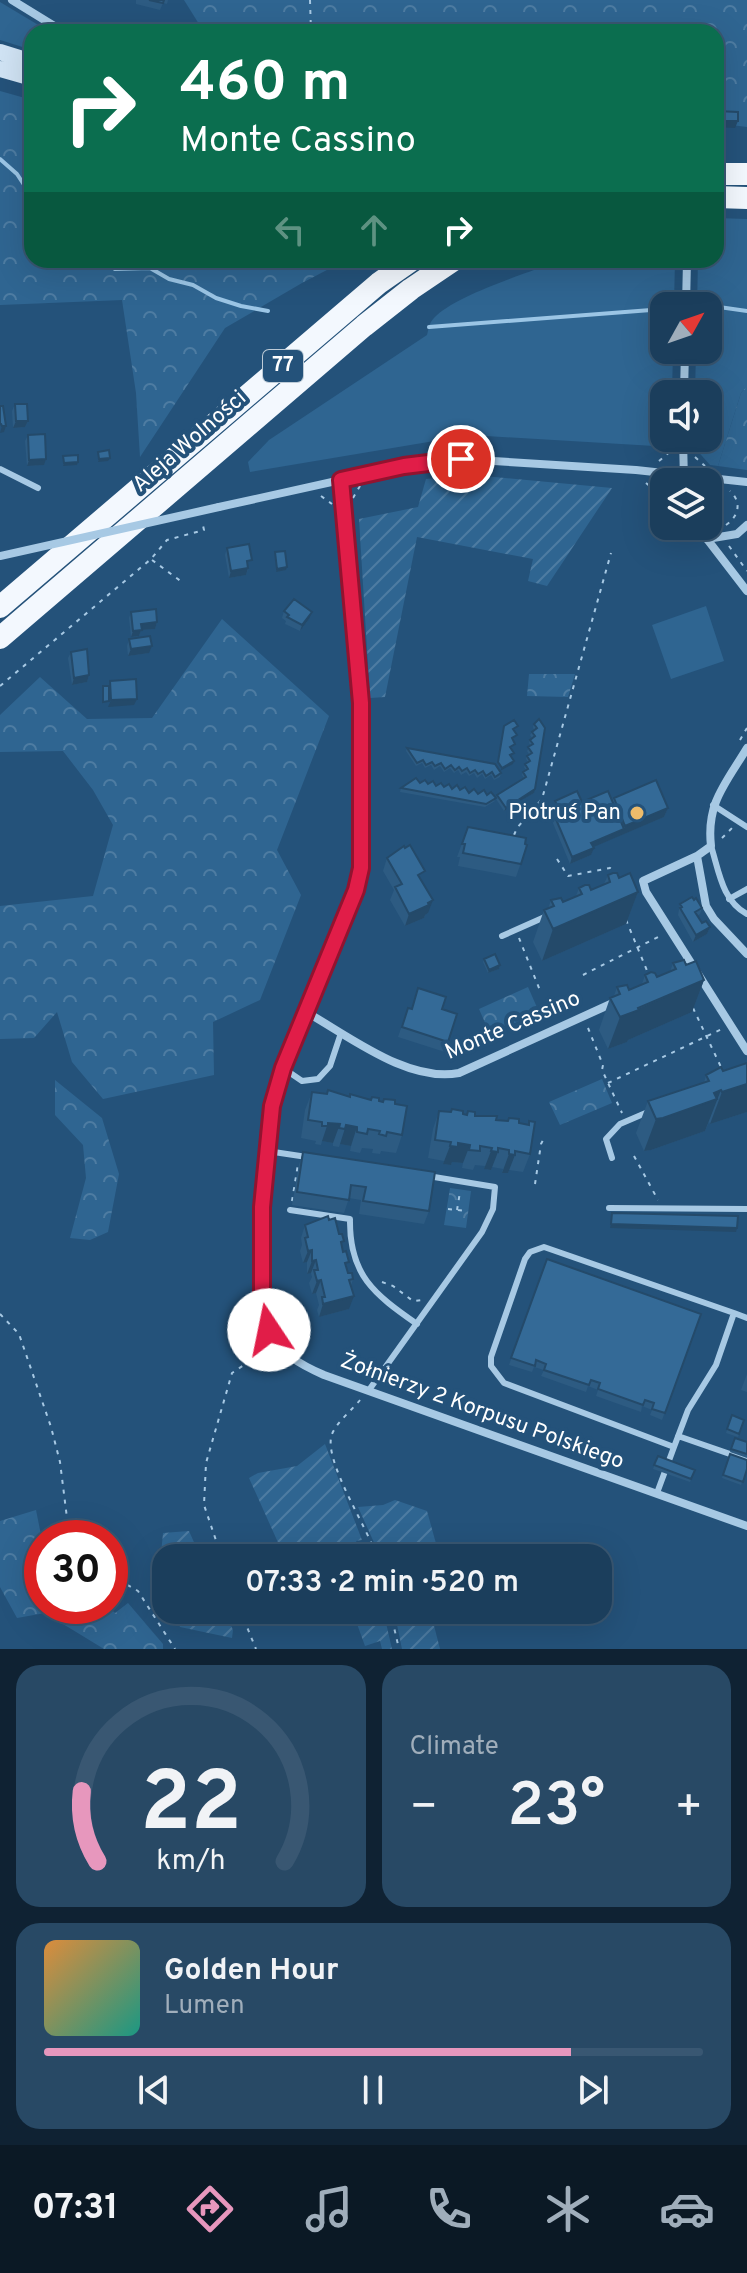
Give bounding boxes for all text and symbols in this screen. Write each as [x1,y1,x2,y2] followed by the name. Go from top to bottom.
[180,50,350,120] text: 460 m
[48,56,152,160] icon: right
[180,119,416,165] text: Monte Cassino
[268,208,312,252] icon: left
[352,208,396,252] icon: ahead
[436,208,480,252] icon: right
[650,292,722,364] north arrow
[650,292,722,540] map controls
[263,350,303,382] road number: 77
[650,380,722,452] button: sound
[127,385,253,499] street label: Aleja Wolności
[427,425,495,493] pin
[439,437,483,481] icon: arrive
[650,468,722,540] button: layers
[508,800,621,827] place label: Piotruś Pan
[628,804,646,822] marker: Piotruś Pan
[441,985,585,1067] street label: Monte Cassino
[227,1288,311,1372] position arrow
[336,1346,628,1476] street label: Żołnierzy 2 Korpusu Polskiego
[24,1520,128,1624] speed limit sign: 30
[245,1565,519,1602] text: 07:33 · 2 min · 520 m
[410,1731,499,1764] text: Climate
[140,1755,242,1860] text: 22
[507,1771,605,1847] text: 23°
[410,1781,438,1837] text: −
[675,1781,703,1837] text: +
[156,1844,225,1880] text: km/h
[164,1953,338,1990] text: Golden Hour
[164,1990,245,2023] text: Lumen
[132,2068,176,2112] icon: previous
[351,2068,395,2112] icon: pause
[571,2068,615,2112] icon: next
[182,2181,238,2237] icon: directions
[301,2181,357,2237] icon: music
[421,2181,477,2237] icon: phone
[540,2181,596,2237] icon: climate
[659,2181,715,2237] icon: car
[32,2186,119,2232] text: 07:31

